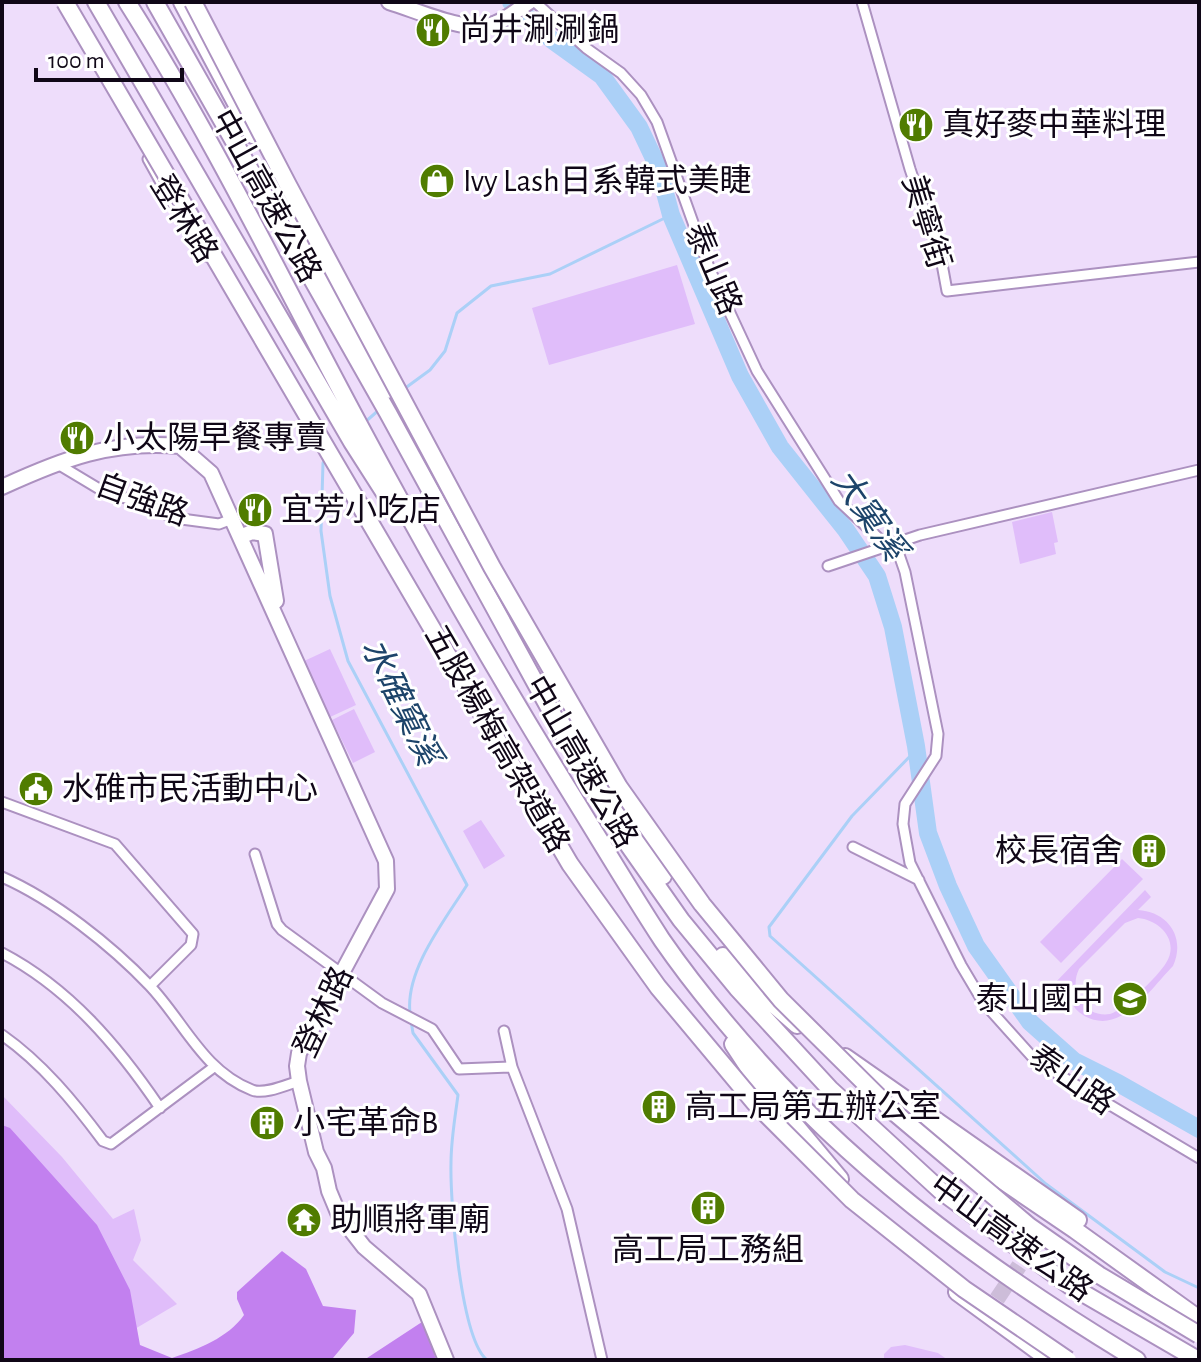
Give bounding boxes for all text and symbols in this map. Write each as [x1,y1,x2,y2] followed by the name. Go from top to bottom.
[414,11,452,49] restaurant icon: 尚井涮涮鍋
[459,12,619,46] place label: 尚井涮涮鍋
[36,32,182,82] scale bar
[48,49,105,73] text: 100 m
[205,103,328,288] street label: 中山高速公路
[897,106,935,144] restaurant icon: 真好麥中華料理
[942,107,1166,141] place label: 真好麥中華料理
[418,162,456,200] shop icon: Ivy Lash日系韓式美睫
[463,164,752,197] place label: Ivy Lash日系韓式美睫
[145,169,225,268] street label: 登林路
[897,171,957,273] street label: 美寧街
[680,218,748,319] street label: 泰山路
[58,419,96,457] restaurant icon: 小太陽早餐專賣
[103,420,327,454] place label: 小太陽早餐專賣
[825,462,915,570] water label: 大窠溪
[91,467,193,531] street label: 自強路
[236,491,274,529] restaurant icon: 宜芳小吃店
[281,492,441,526] place label: 宜芳小吃店
[419,619,577,858] street label: 五股楊梅高架道路
[355,633,449,774] water label: 水確窠溪
[519,670,645,853] street label: 中山高速公路
[17,770,55,808] public building icon: 水碓市民活動中心
[62,771,318,805] place label: 水碓市民活動中心
[1130,832,1168,870] building icon: 校長宿舍
[995,833,1123,867] place label: 校長宿舍
[287,961,359,1062] street label: 登林路
[1111,980,1149,1018] school or university icon: 泰山國中
[976,982,1104,1015] place label: 泰山國中
[1023,1038,1122,1121] street label: 泰山路
[640,1088,678,1126] building icon: 高工局第五辦公室
[685,1089,941,1123] place label: 高工局第五辦公室
[248,1104,286,1142] building icon: 小宅革命B
[293,1105,438,1139] place label: 小宅革命B
[924,1167,1099,1307] street label: 中山高速公路
[689,1189,727,1227] building icon: 高工局工務組
[285,1201,323,1239] temple icon: 助順將軍廟
[330,1202,490,1236] place label: 助順將軍廟
[612,1233,804,1266] place label: 高工局工務組

